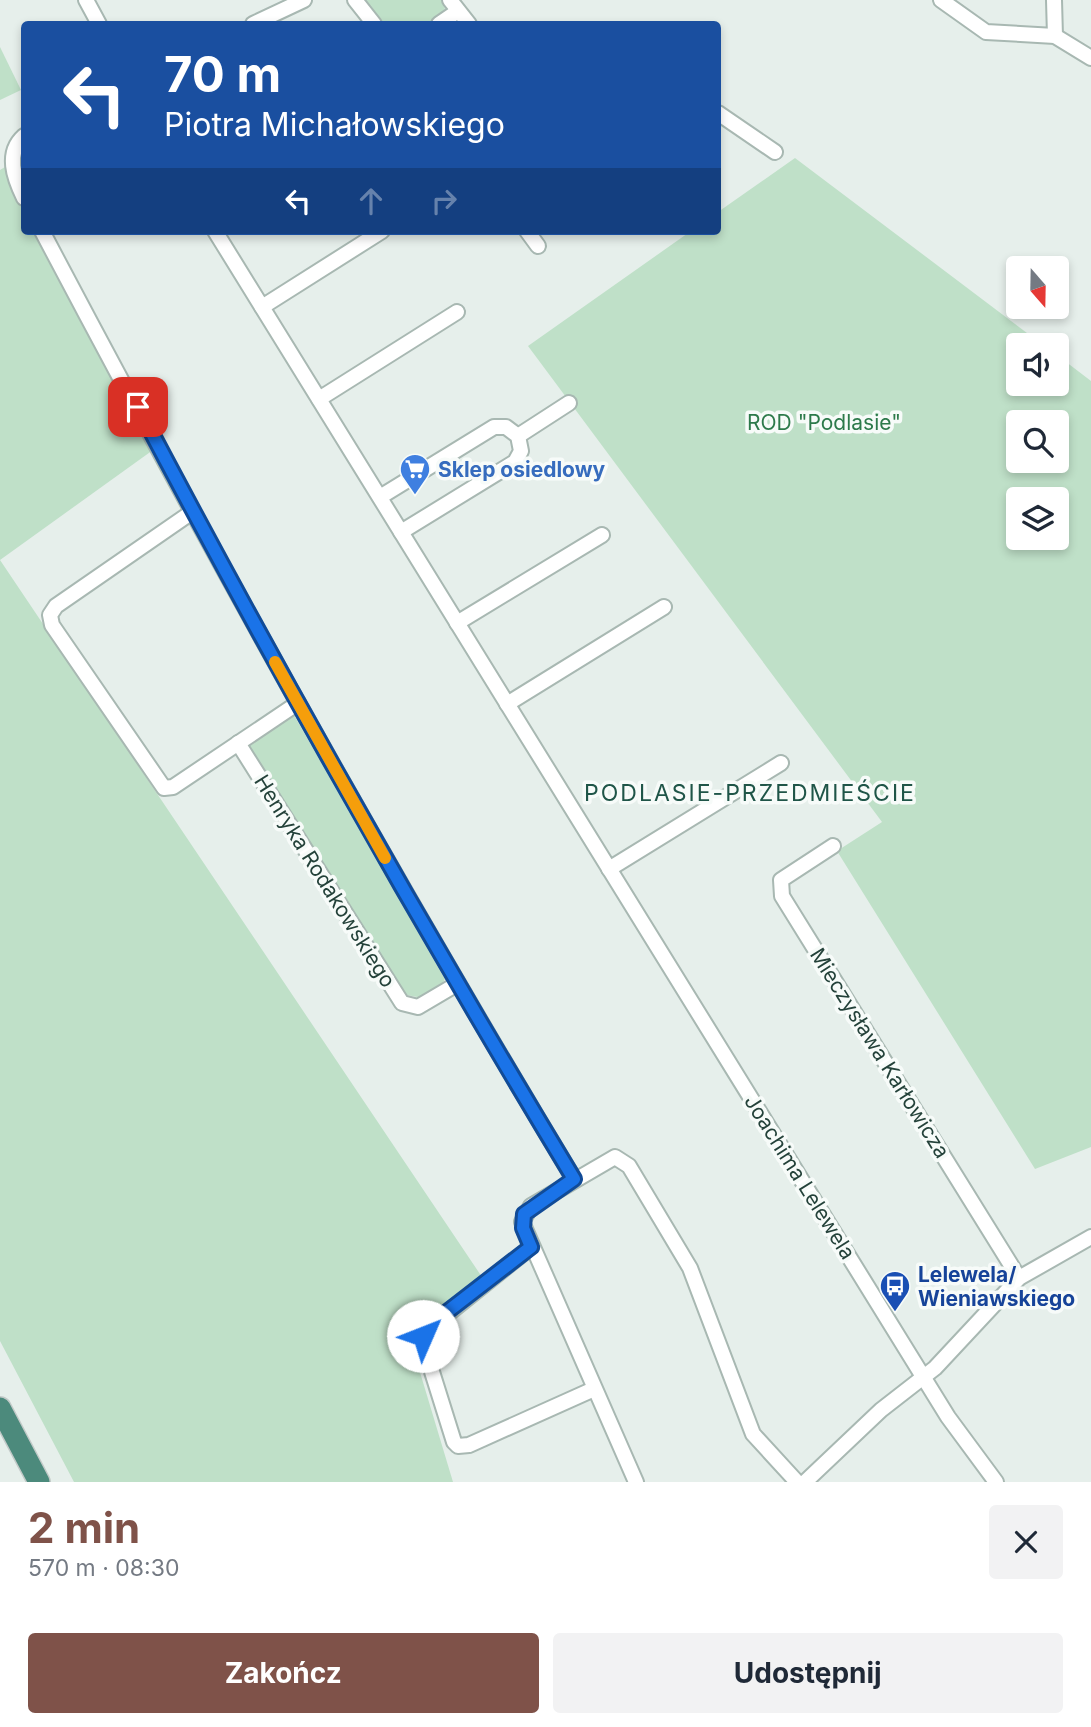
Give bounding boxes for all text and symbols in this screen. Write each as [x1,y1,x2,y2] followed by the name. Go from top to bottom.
[164,45,281,104] text: 70 m
[49,49,140,140] icon: left
[164,105,505,144] text: Piotra Michałowskiego
[279,182,317,220] icon: left
[352,182,390,220] icon: ahead
[425,182,463,220] icon: right
[1006,256,1069,318] north arrow
[1006,256,1069,550] map controls
[1006,333,1069,396] button: sound
[108,377,168,437] pin
[119,388,157,426] icon: arrive
[747,410,901,435] park label: ROD "Podlasie"
[1006,410,1069,473] button: search
[398,452,432,496] supermarket icon: Sklep osiedlowy
[438,457,606,482] place label: Sklep osiedlowy
[1006,487,1069,550] button: layers
[249,770,401,992] street label: Henryka Rodakowskiego
[584,779,916,807] district label: PODLASIE-PRZEDMIEŚCIE
[805,943,955,1163] street label: Mieczysława Karłowicza
[739,1090,861,1264] street label: Joachima Lelewela
[918,1262,1075,1311] place label: Lelewela/ Wieniawskiego
[878,1269,912,1313] bus stop icon: Lelewela/ Wieniawskiego
[386,1299,460,1373] position arrow
[28,1502,140,1553] text: 2 min
[989,1505,1063,1579] button: close
[28,1554,179,1582] text: 570 m · 08:30
[28,1633,539,1713] button: Zakończ
[553,1633,1063,1713] button: Udostępnij

